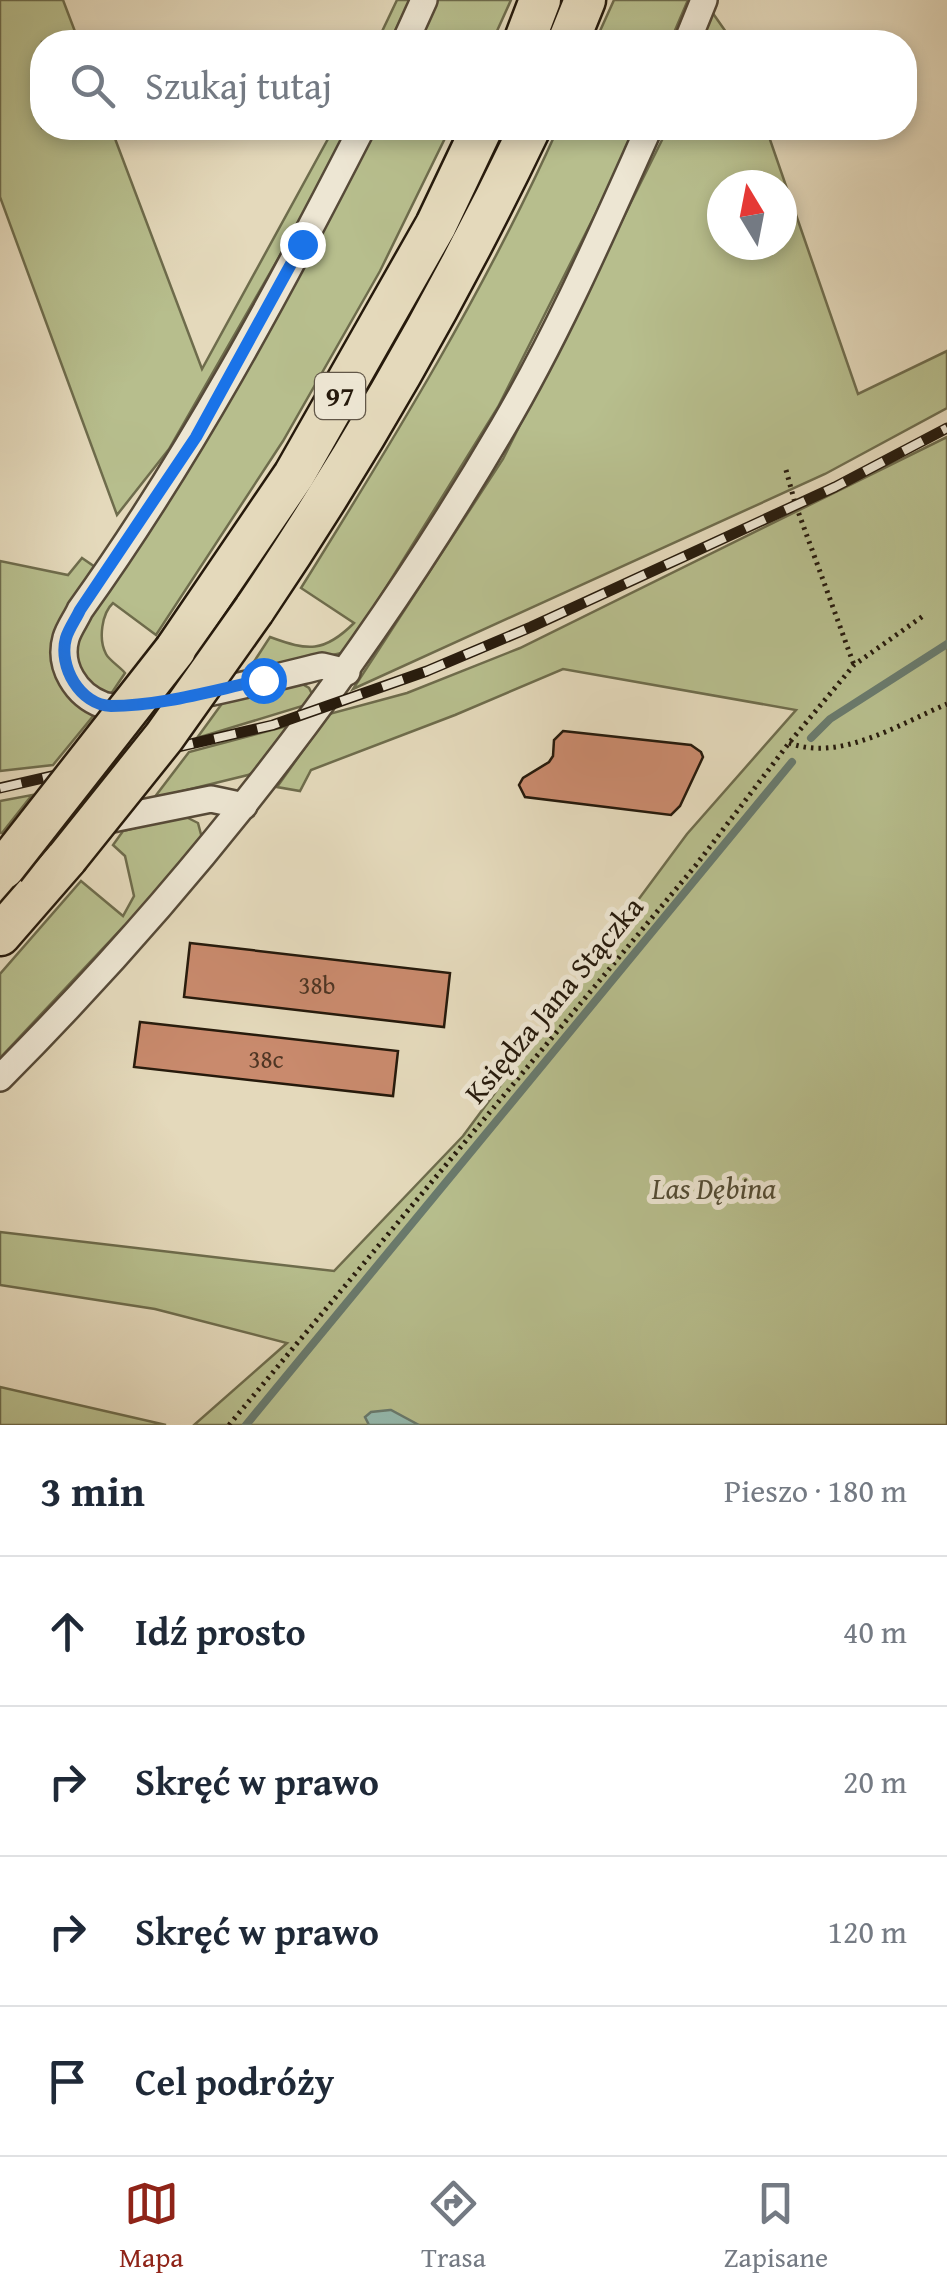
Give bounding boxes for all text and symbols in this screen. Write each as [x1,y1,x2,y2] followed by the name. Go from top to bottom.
[30,30,917,140] search box
[145,57,332,113] text: Szukaj tutaj
[65,58,120,113] icon: search
[707,170,797,260] north arrow
[280,222,326,268] route end
[315,373,365,419] road number: 97
[241,658,287,704] route start
[453,886,653,1113] street label: Księdza Jana Stączka
[298,967,336,1003] house number: 38b
[248,1041,284,1077] house number: 38c
[651,1166,776,1210] park label: Las Dębina
[40,1460,145,1521] text: 3 min
[724,1467,907,1514] text: Pieszo · 180 m
[135,1603,306,1659] text: Idź prosto
[40,1604,95,1659] icon: ahead
[843,1608,907,1655] text: 40 m
[135,1753,379,1809] text: Skręć w prawo
[40,1754,95,1809] icon: right
[843,1758,907,1805] text: 20 m
[135,1903,379,1959] text: Skręć w prawo
[40,1904,95,1959] icon: right
[828,1908,907,1955] text: 120 m
[135,2053,334,2109] text: Cel podróży
[40,2054,95,2109] icon: arrive
[119,2176,183,2277] tab: Mapa
[421,2176,486,2277] tab: Trasa
[724,2176,828,2277] tab: Zapisane

